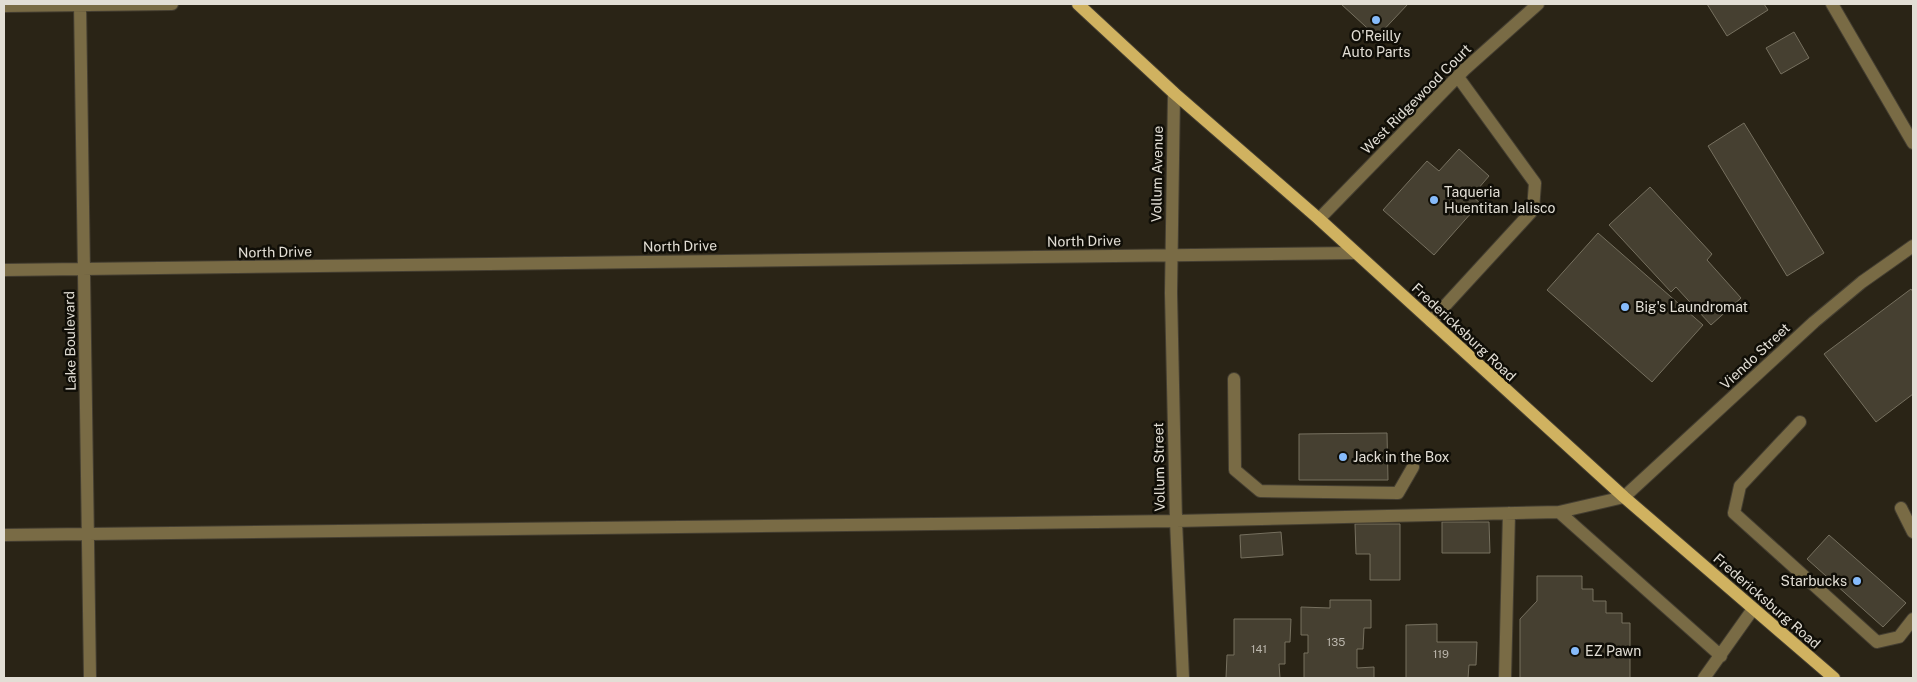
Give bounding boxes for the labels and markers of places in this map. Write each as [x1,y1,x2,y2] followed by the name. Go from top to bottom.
[1370,14,1382,26] marker: O'Reilly Auto Parts
[1342,28,1410,60] place label: O'Reilly Auto Parts
[1444,184,1556,216] place label: Taqueria Huentitan Jalisco
[1428,194,1440,206] marker: Taqueria Huentitan Jalisco
[1635,299,1748,315] place label: Big's Laundromat
[1619,301,1631,313] marker: Big's Laundromat
[1353,449,1450,465] place label: Jack in the Box
[1337,451,1349,463] marker: Jack in the Box
[1781,573,1847,589] place label: Starbucks
[1851,575,1863,587] marker: Starbucks
[1585,643,1641,659] place label: EZ Pawn
[1569,645,1581,657] marker: EZ Pawn

